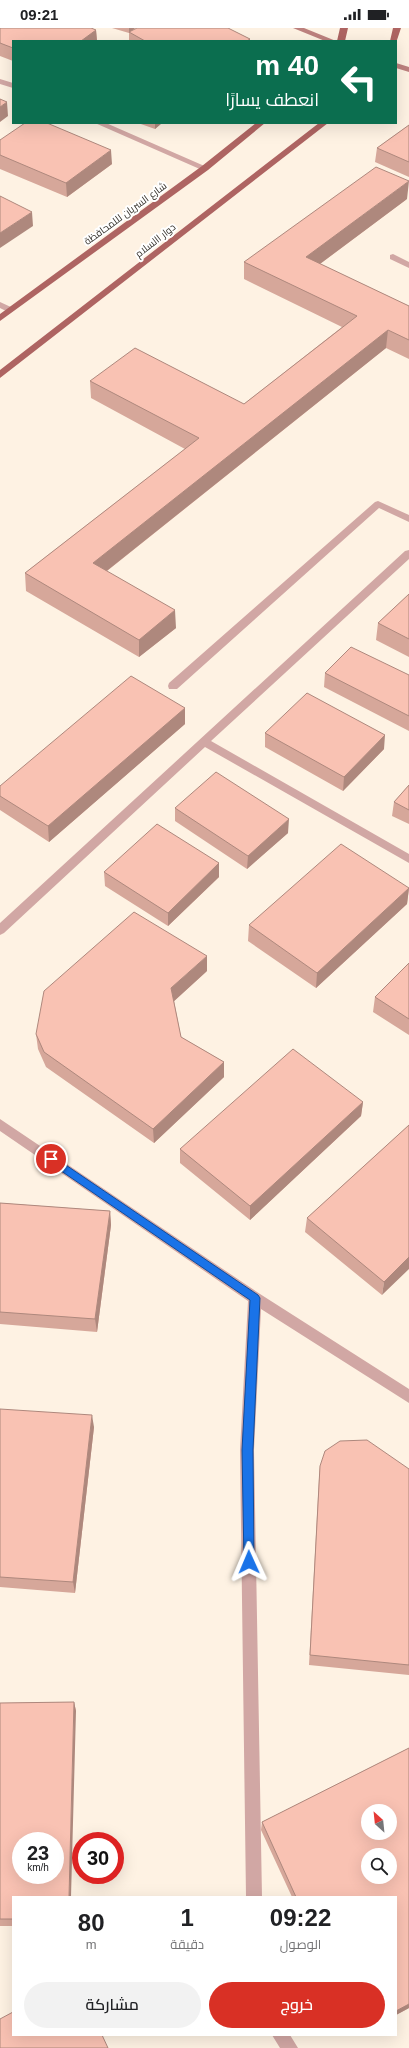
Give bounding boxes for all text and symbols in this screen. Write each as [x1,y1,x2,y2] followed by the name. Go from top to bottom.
[20,6,58,23] text: 09:21
[255,50,319,81] text: 40 m
[333,56,385,108] icon: left
[225,90,319,110] text: انعطف يسارًا
[82,180,169,248] street label: شارع السريان لللمحافظة
[133,221,179,261] street label: دوار االسلام
[34,1142,68,1176] pin
[40,1148,62,1170] icon: arrive
[228,1541,270,1583] position arrow
[361,1804,397,1840] north arrow
[361,1804,397,1884] map controls
[72,1832,124,1884] speed limit sign: 30
[27,1842,49,1864] text: 23
[361,1848,397,1884] button: search
[27,1862,49,1873] text: km/h
[180,1904,194,1931] text: 1
[270,1904,331,1931] text: 09:22
[78,1909,104,1936] text: 80
[86,1937,97,1952] text: m
[170,1937,204,1952] text: دقيقة
[280,1937,321,1952] text: الوصول
[24,1982,201,2028] button: مشاركة
[209,1982,385,2028] button: خروج

